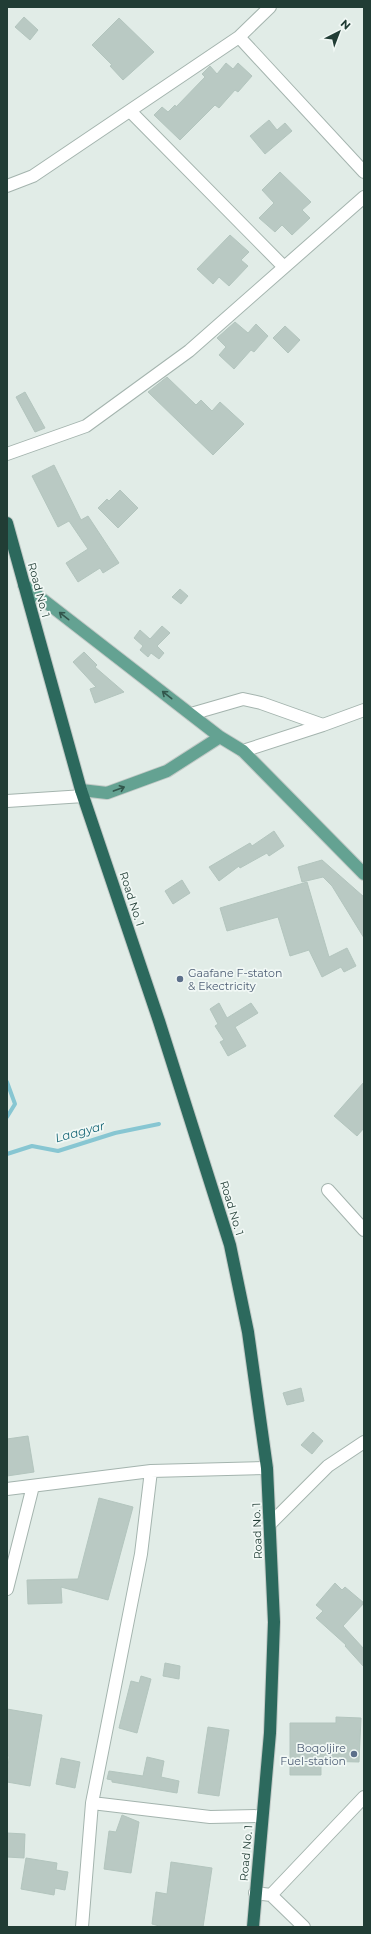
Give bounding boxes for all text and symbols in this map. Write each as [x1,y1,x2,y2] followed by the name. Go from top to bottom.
[319,12,359,52] north arrow
[338,16,354,33] text: N
[25,561,53,619] street label: Road No. 1
[58,612,69,621] one-way arrow
[162,691,173,699] one-way arrow
[113,784,125,792] one-way arrow
[117,870,147,928] street label: Road No. 1
[188,966,282,993] place label: Gaafane F-staton & Ekectricity
[175,974,185,984] marker: Gaafane F-staton & Ekectricity
[53,1118,106,1145] water label: Laagyar
[217,1179,247,1237] street label: Road No. 1
[249,1503,265,1559] street label: Road No. 1
[280,1741,346,1768] place label: Boqoljire Fuel-station
[349,1749,359,1759] marker: Boqoljire Fuel-station
[237,1824,255,1882] street label: Road No. 1

